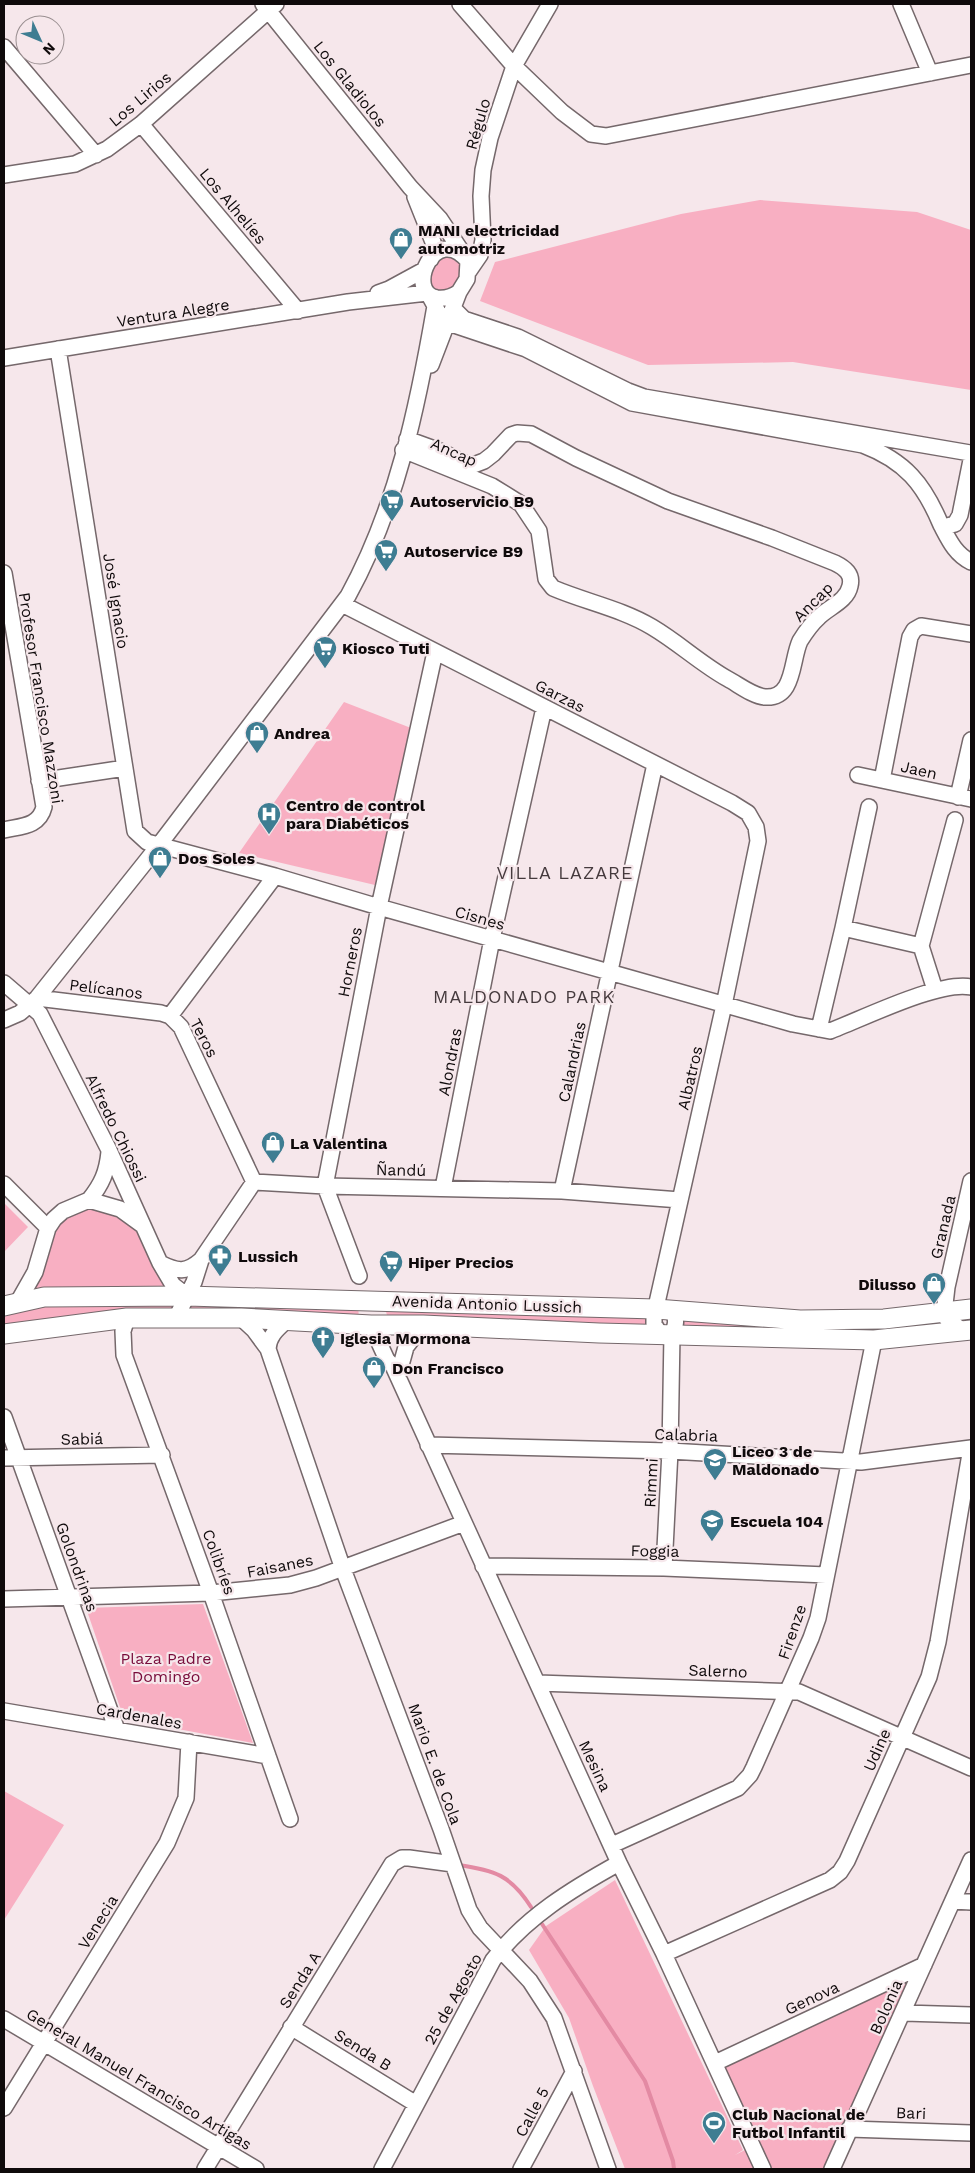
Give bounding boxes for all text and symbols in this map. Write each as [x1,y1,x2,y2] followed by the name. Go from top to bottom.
[15,15,65,65] north arrow
[310,37,390,131] street label: Los Gladiolos
[40,40,59,58] text: N
[105,67,175,131] street label: Los Lirios
[462,96,494,152] street label: Régulo
[196,164,270,248] street label: Los Alhelíes
[418,221,559,258] place label: MANI electricidad automotriz
[388,226,414,260] shop icon: MANI electricidad automotriz
[115,295,231,331] street label: Ventura Alegre
[428,433,480,471] street label: Ancap
[379,488,405,522] supermarket icon: Autoservicio B9
[410,492,534,511] place label: Autoservicio B9
[373,538,399,572] supermarket icon: Autoservice B9
[404,542,523,561] place label: Autoservice B9
[99,552,133,650] street label: José Ignacio
[789,578,837,626] street label: Ancap
[15,591,67,805] street label: Profesor Francisco Mazzoni
[312,635,338,669] supermarket icon: Kiosco Tuti
[342,639,430,658] place label: Kiosco Tuti
[532,675,588,717] street label: Garzas
[244,720,270,754] shop icon: Andrea
[274,724,331,743] place label: Andrea
[899,757,939,783] street label: Jaen
[286,796,426,833] place label: Centro de control para Diabéticos
[256,801,282,835] hospital icon: Centro de control para Diabéticos
[147,845,173,879] shop icon: Dos Soles
[178,849,256,868] place label: Dos Soles
[496,862,634,883] district label: VILLA LAZARE
[453,902,507,934] street label: Cisnes
[334,925,366,999] street label: Horneros
[68,975,144,1003] street label: Pelícanos
[433,986,615,1007] district label: MALDONADO PARK
[186,1015,222,1061] street label: Teros
[554,1020,590,1104] street label: Calandrias
[434,1026,466,1098] street label: Alondras
[673,1044,707,1112] street label: Albatros
[82,1071,150,1185] street label: Alfredo Chiossi
[260,1130,286,1164] shop icon: La Valentina
[290,1134,388,1153] place label: La Valentina
[376,1160,426,1180] street label: Ñandú
[926,1193,960,1261] street label: Granada
[207,1243,233,1277] pharmacy icon: Lussich
[238,1247,298,1266] place label: Lussich
[378,1249,404,1283] supermarket icon: Hiper Precios
[408,1253,514,1272] place label: Hiper Precios
[921,1271,947,1305] shop icon: Dilusso
[858,1275,916,1294] place label: Dilusso
[392,1291,582,1317] street label: Avenida Antonio Lussich
[310,1325,336,1359] church icon: Iglesia Mormona
[340,1329,471,1348] place label: Iglesia Mormona
[361,1355,387,1389] shop icon: Don Francisco
[392,1359,504,1378] place label: Don Francisco
[654,1424,718,1446] street label: Calabria
[61,1429,103,1449] street label: Sabiá
[732,1442,820,1479] place label: Liceo 3 de Maldonado
[702,1447,728,1481] school or university icon: Liceo 3 de Maldonado
[640,1458,662,1508] street label: Rimmi
[699,1508,725,1542] school or university icon: Escuela 104
[730,1512,823,1531] place label: Escuela 104
[52,1520,102,1614] street label: Golondrinas
[198,1527,240,1597] street label: Colibríes
[630,1541,680,1561] street label: Foggia
[245,1550,315,1582] street label: Faisanes
[774,1602,810,1662] street label: Firenze
[121,1649,211,1686] park label: Plaza Padre Domingo
[688,1660,748,1682] street label: Salerno
[94,1699,184,1733] street label: Cardenales
[404,1701,466,1827] street label: Mario E. de Cola
[859,1726,895,1774] street label: Udine
[575,1737,615,1795] street label: Mesina
[74,1891,122,1953] street label: Venecia
[275,1948,325,2012] street label: Senda A
[420,1950,486,2048] street label: 25 de Agosto
[782,1977,842,2019] street label: Genova
[866,1977,906,2037] street label: Bolonia
[23,2004,255,2154] street label: General Manuel Francisco Artigas
[331,2025,395,2075] street label: Senda B
[511,2084,553,2140] street label: Calle 5
[896,2103,926,2123] street label: Bari
[732,2105,865,2142] place label: Club Nacional de Futbol Infantil
[701,2110,727,2144] sports icon: Club Nacional de Futbol Infantil

